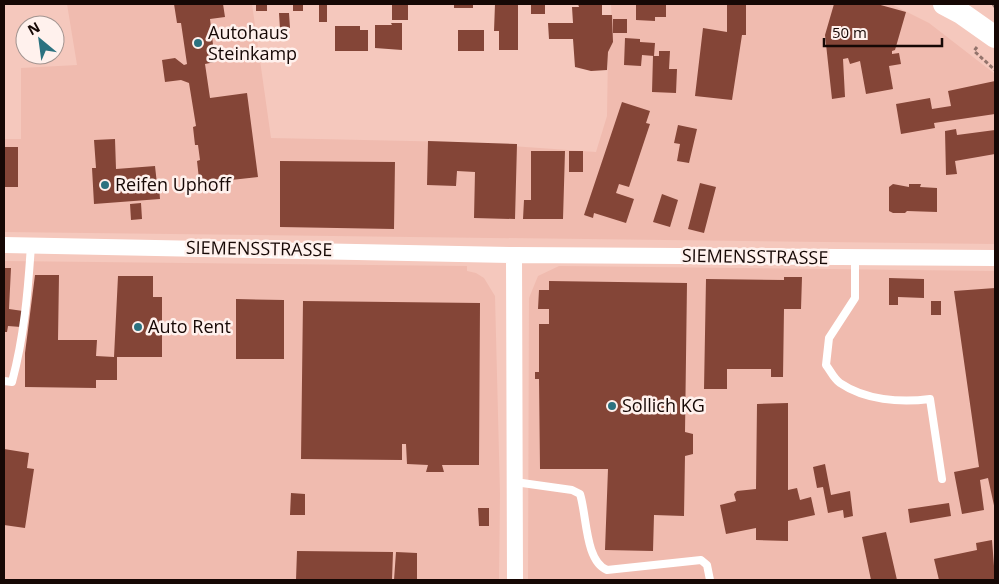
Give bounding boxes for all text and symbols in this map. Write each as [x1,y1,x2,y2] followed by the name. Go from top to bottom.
[15,15,65,65] north arrow
[824,15,942,47] scale bar
[24,17,43,39] text: N
[208,20,297,65] place label: Autohaus Steinkamp
[832,22,867,42] text: 50 m
[192,37,204,49] marker: Autohaus Steinkamp
[115,172,232,196] place label: Reifen Uphoff
[99,179,111,191] marker: Reifen Uphoff
[186,235,332,261] street label: SIEMENSSTRASSE
[682,243,828,269] street label: SIEMENSSTRASSE
[148,314,231,338] place label: Auto Rent
[132,321,144,333] marker: Auto Rent
[622,393,705,417] place label: Sollich KG
[606,400,618,412] marker: Sollich KG

